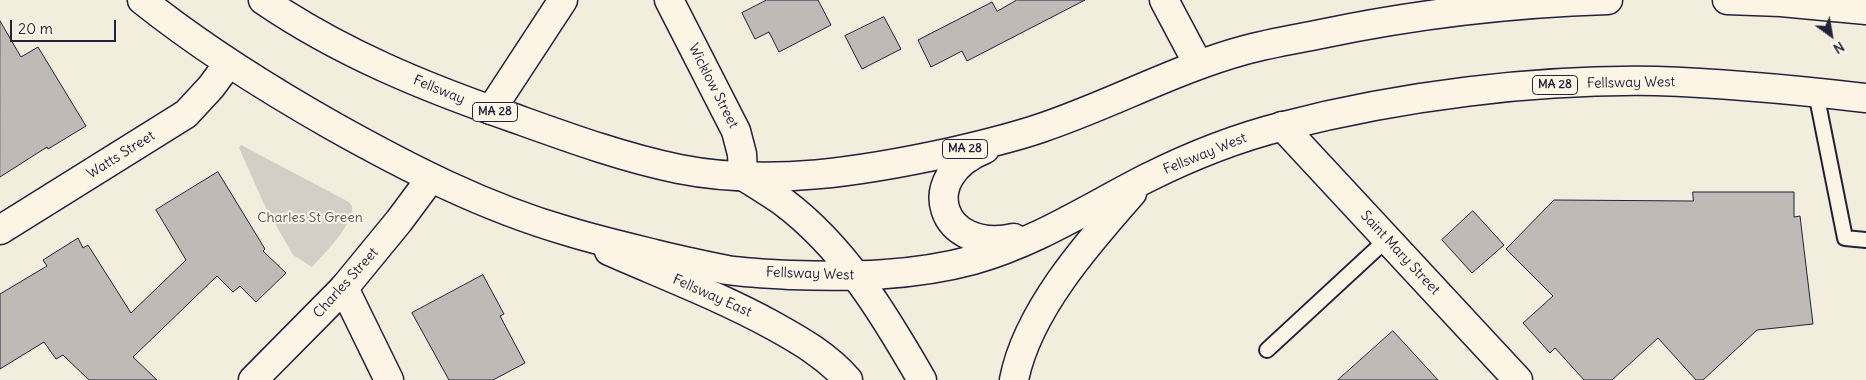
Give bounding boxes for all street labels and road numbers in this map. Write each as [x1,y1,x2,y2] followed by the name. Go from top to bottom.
[684,41,742,131] street label: Wicklow Street
[411,72,467,108] street label: Fellsway
[1587,74,1675,92] street label: Fellsway West
[1532,76,1578,94] road number: MA 28
[472,102,518,121] road number: MA 28
[84,128,158,182] street label: Watts Street
[1161,130,1249,178] street label: Fellsway West
[942,140,988,158] road number: MA 28
[1357,208,1443,298] street label: Saint Mary Street
[310,244,382,322] street label: Charles Street
[766,264,854,284] street label: Fellsway West
[670,271,754,321] street label: Fellsway East

